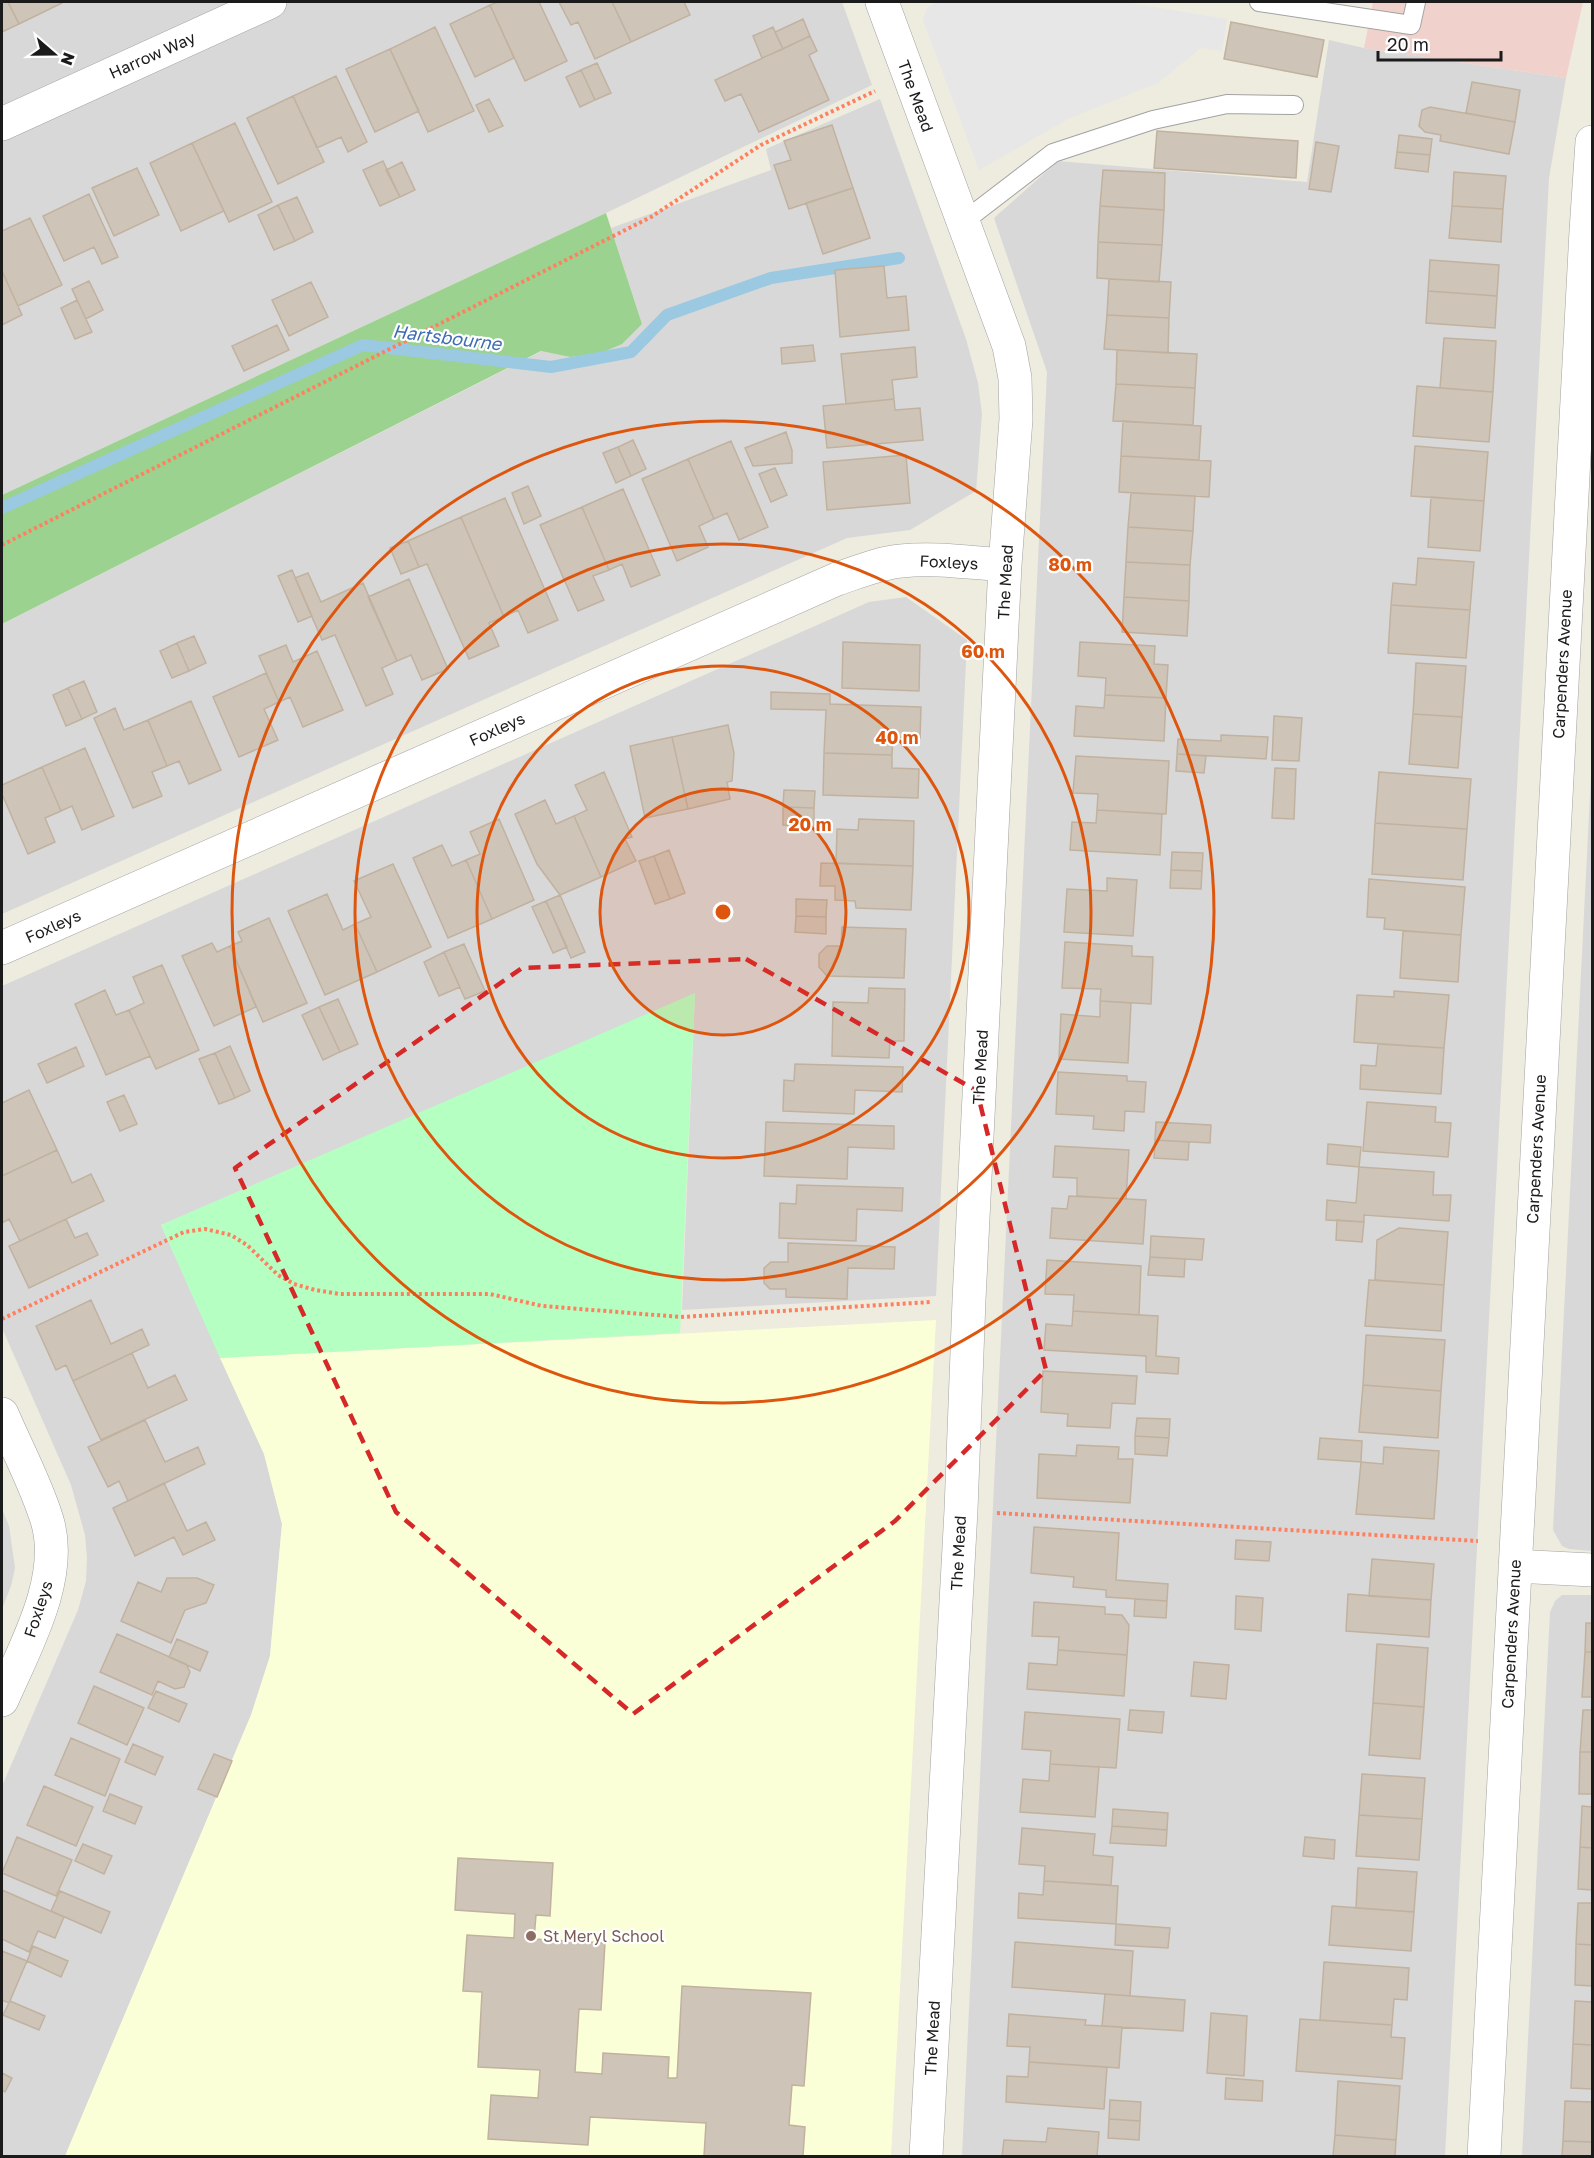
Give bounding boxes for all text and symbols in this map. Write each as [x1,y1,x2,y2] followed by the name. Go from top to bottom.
[24,24,84,84] north arrow
[1378,24,1501,62] scale bar
[106,27,198,83] street label: Harrow Way
[1387,33,1429,55] text: 20 m
[57,50,80,68] text: N
[894,57,938,135] street label: The Mead
[391,319,504,355] water label: Hartsbourne
[993,544,1017,620] street label: The Mead
[919,550,979,574] street label: Foxleys
[1048,553,1092,575] text: 80 m
[1548,589,1576,739] street label: Carpenders Avenue
[961,640,1005,662] text: 60 m
[466,708,528,750] street label: Foxleys
[875,726,919,748] text: 40 m
[789,813,831,835] text: 20 m
[713,902,733,922] centre of rings
[22,905,84,947] street label: Foxleys
[968,1029,992,1105] street label: The Mead
[1522,1074,1550,1224] street label: Carpenders Avenue
[946,1515,970,1591] street label: The Mead
[1497,1559,1525,1709] street label: Carpenders Avenue
[19,1578,57,1640] street label: Foxleys
[543,1926,664,1946] place label: St Meryl School
[524,1929,538,1943] marker: St Meryl School
[920,2000,944,2076] street label: The Mead

